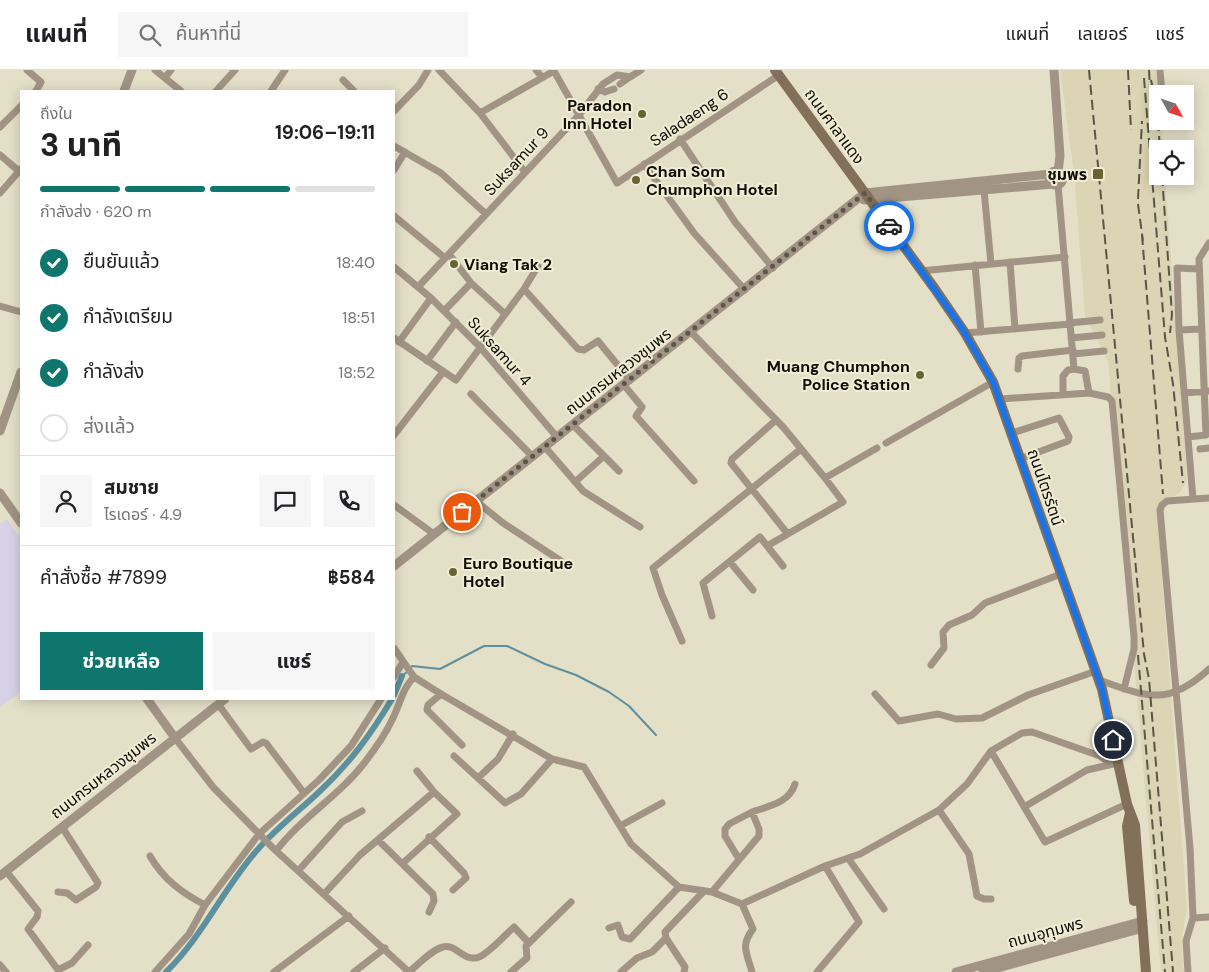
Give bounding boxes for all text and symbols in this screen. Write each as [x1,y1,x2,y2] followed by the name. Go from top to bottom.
[118,12,468,57] search box
[25,18,88,49] text: แผนที่
[136,21,164,49] icon: search
[176,21,241,46] text: ค้นหาที่นี่
[1005,22,1049,46] text: แผนที่
[1077,22,1127,46] text: เลเยอร์
[1155,22,1184,46] text: แชร์
[646,83,733,151] street label: Saladaeng 6
[800,84,869,168] street label: ถนนศาลาแดง
[1149,85,1194,130] north arrow
[1149,85,1194,185] map controls
[563,95,632,134] place label: Paradon Inn Hotel
[40,103,73,124] text: ถึงใน
[636,108,648,120] marker: Paradon Inn Hotel
[275,120,375,145] text: 19:06–19:11
[479,123,554,200] street label: Suksamur 9
[40,124,122,166] text: 3 นาที
[1149,140,1194,185] button: locate
[646,161,778,200] place label: Chan Som Chumphon Hotel
[1047,164,1087,185] place label: ชุมพร
[1091,167,1105,181] marker: ชุมพร
[630,174,642,186] marker: Chan Som Chumphon Hotel
[40,201,151,222] text: กำลังส่ง · 620 m
[864,201,914,251] courier
[875,212,903,240] icon: car
[40,249,68,277] icon: check
[83,249,160,274] text: ยืนยันแล้ว
[336,252,375,273] text: 18:40
[464,254,552,275] place label: Viang Tak 2
[448,258,460,270] marker: Viang Tak 2
[40,304,68,332] icon: check
[83,304,173,329] text: กำลังเตรียม
[342,307,375,328] text: 18:51
[463,312,536,391] street label: Suksamur 4
[561,323,676,419] street label: ถนนกรมหลวงชุมพร
[767,356,910,395] place label: Muang Chumphon Police Station
[40,359,68,387] icon: check
[83,359,144,384] text: กำลังส่ง
[338,362,375,383] text: 18:52
[914,369,926,381] marker: Muang Chumphon Police Station
[83,414,135,439] text: ส่งแล้ว
[1023,446,1068,528] street label: ถนนไตรรัตน์
[40,475,92,527] button: person
[104,475,159,500] text: สมชาย
[259,475,311,527] button: chat
[323,475,375,527] button: phone
[441,491,483,533] pin
[448,498,476,526] icon: bag
[104,504,182,525] text: ไรเดอร์ · 4.9
[463,553,573,592] place label: Euro Boutique Hotel
[40,565,167,590] text: คำสั่งซื้อ #7899
[328,565,375,590] text: ฿584
[447,566,459,578] marker: Euro Boutique Hotel
[40,632,203,690] button: ช่วยเหลือ
[213,632,375,690] button: แชร์
[1092,719,1134,761] pin
[1099,726,1127,754] icon: home
[46,727,161,823] street label: ถนนกรมหลวงชุมพร
[1005,912,1085,953] street label: ถนนอุทุมพร

